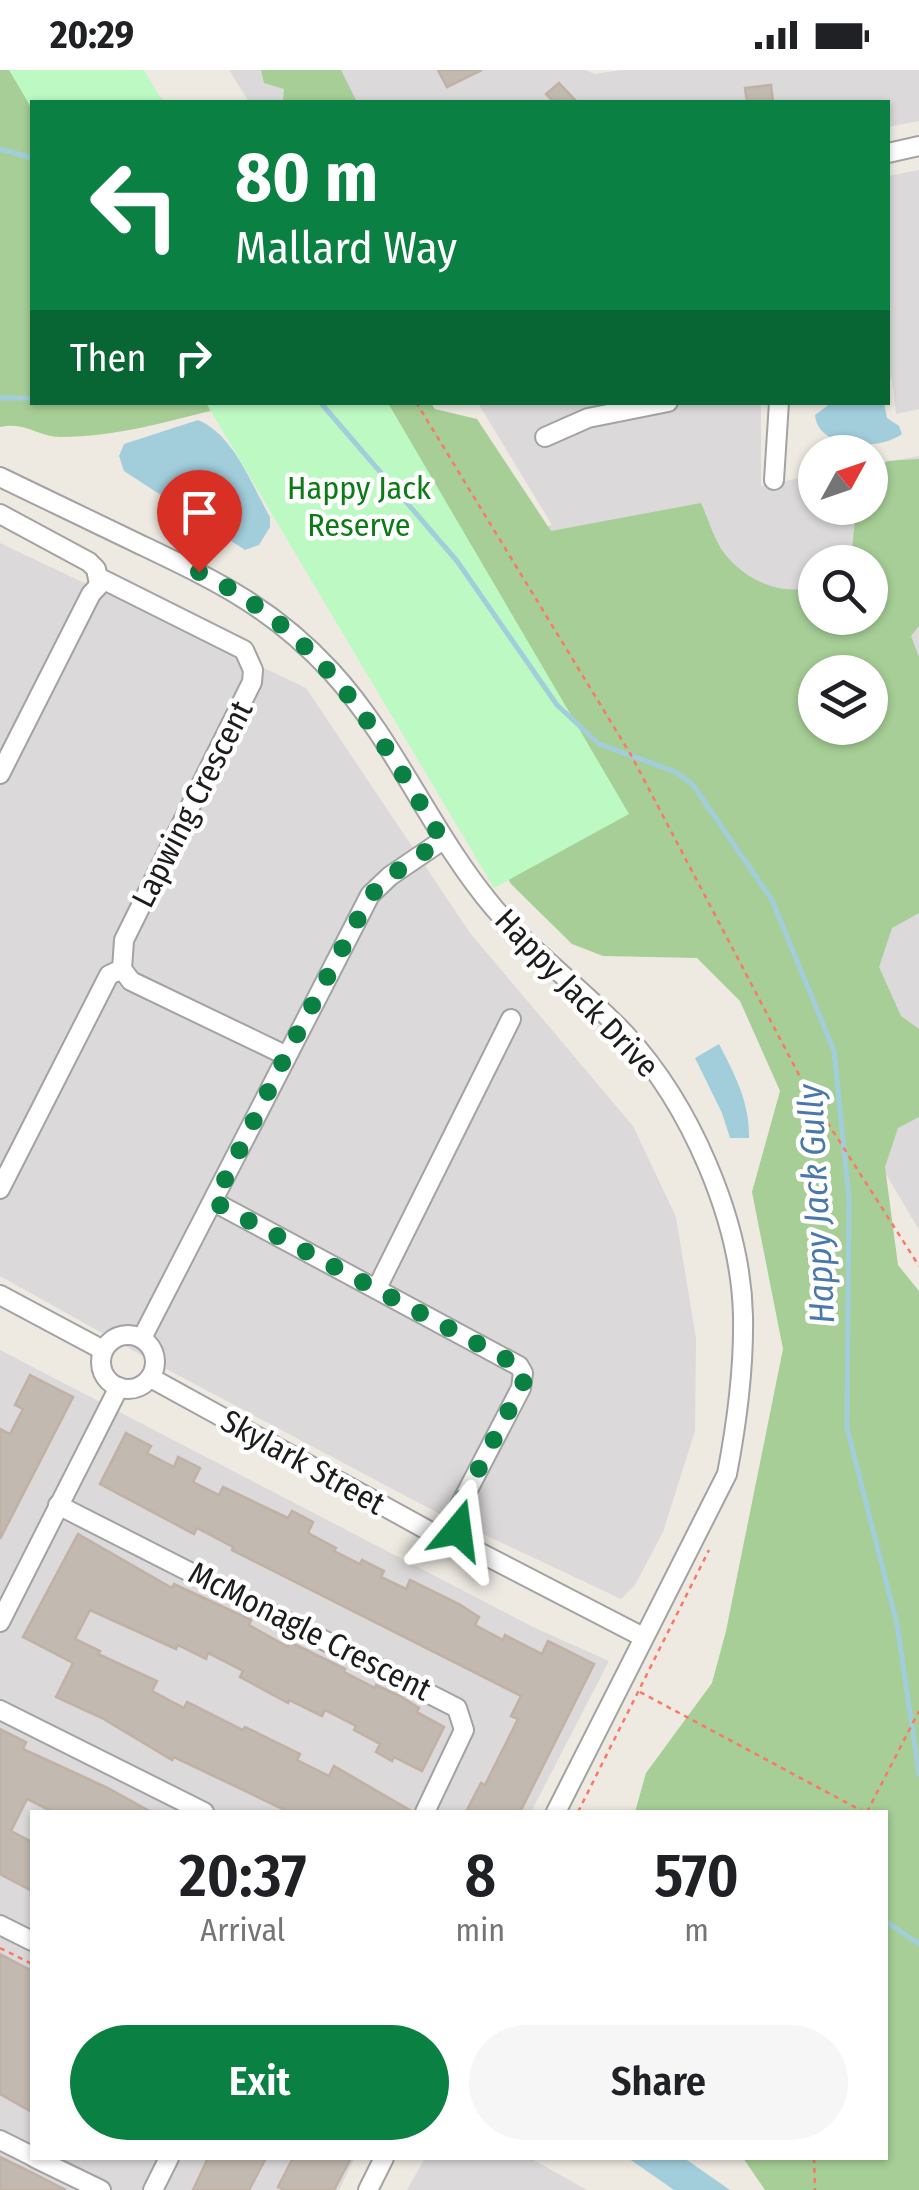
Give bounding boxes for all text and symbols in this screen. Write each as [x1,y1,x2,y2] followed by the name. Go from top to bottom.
[50,12,134,58] text: 20:29
[235,136,378,220] text: 80 m
[70,140,200,270] icon: left
[235,221,457,275] text: Mallard Way
[166,330,221,385] icon: right
[70,335,146,381] text: Then
[798,435,888,525] north arrow
[798,435,888,745] map controls
[287,469,431,544] park label: Happy Jack Reserve
[157,470,242,573] pin
[172,485,227,540] icon: arrive
[798,545,888,635] button: search
[798,655,888,745] button: layers
[124,694,261,914] street label: Lapwing Crescent
[487,901,667,1085] street label: Happy Jack Drive
[789,1082,843,1325] water label: Happy Jack Gully
[214,1401,392,1523] street label: Skylark Street
[406,1478,510,1582] position arrow
[183,1554,438,1709] street label: McMonagle Crescent
[179,1840,306,1912] text: 20:37
[465,1840,496,1912] text: 8
[654,1840,739,1912] text: 570
[200,1911,285,1949] text: Arrival
[456,1911,505,1949] text: min
[684,1911,709,1949] text: m
[70,2025,449,2140] button: Exit
[469,2025,848,2140] button: Share

